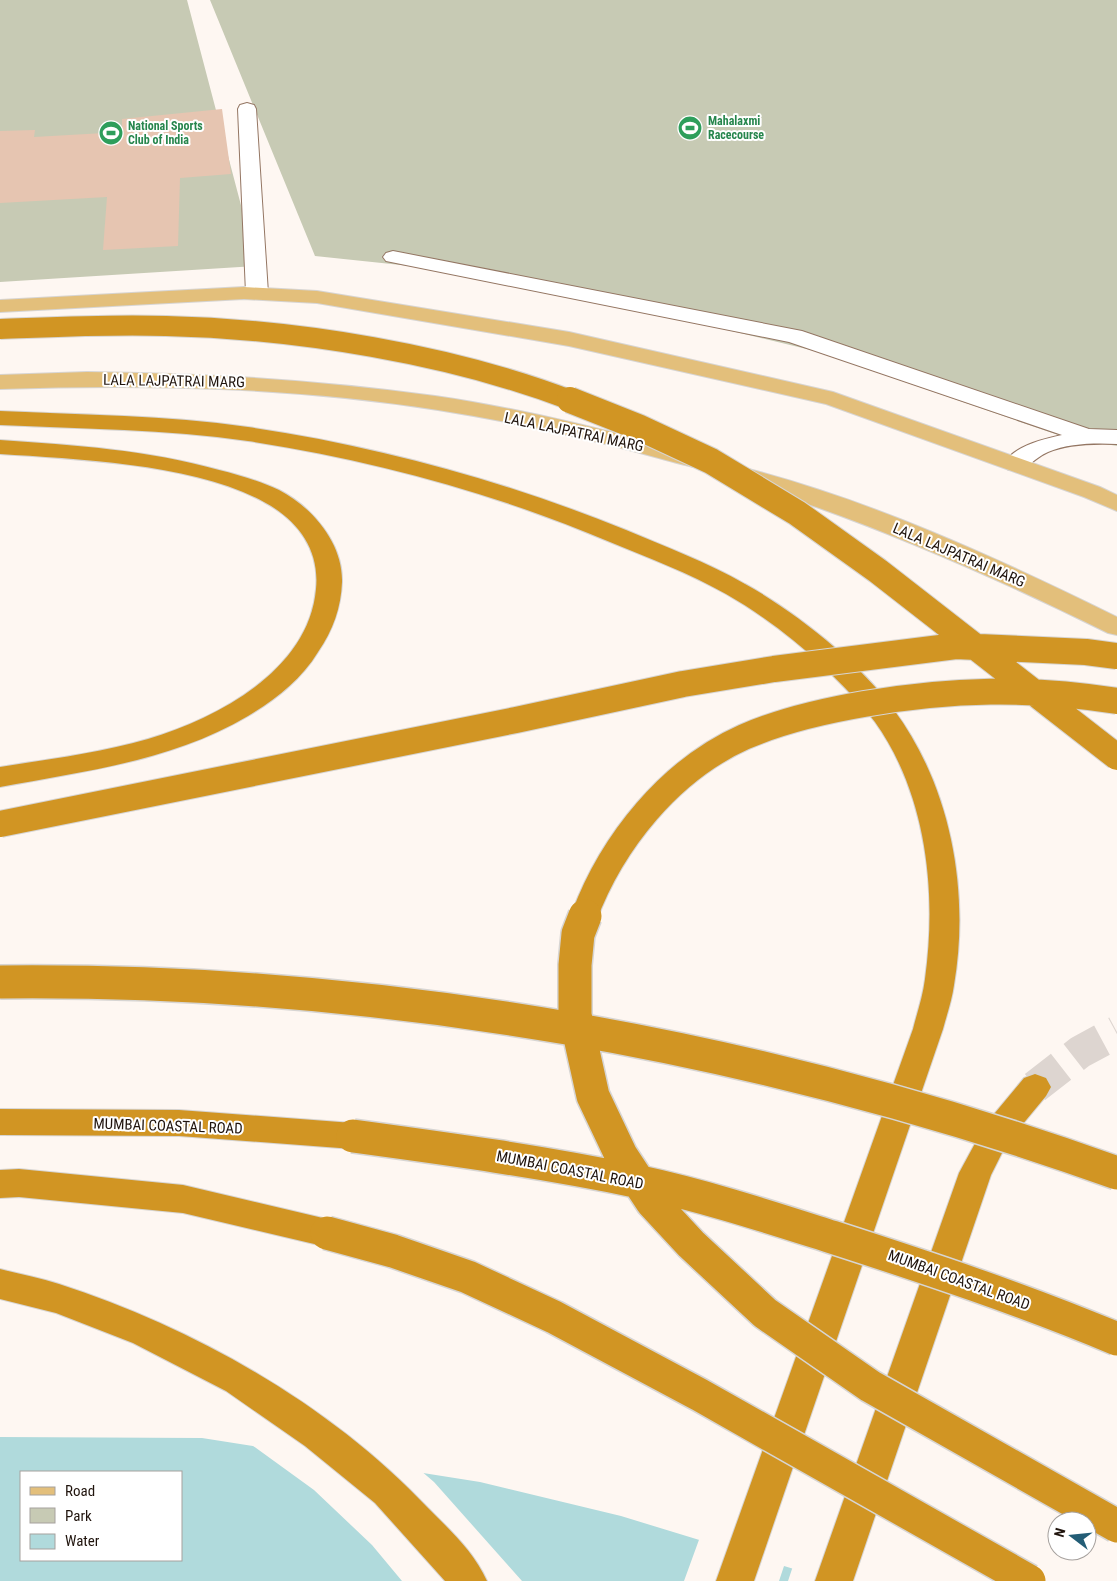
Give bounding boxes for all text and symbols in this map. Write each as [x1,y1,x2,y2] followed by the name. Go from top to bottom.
[708,114,764,142] place label: Mahalaxmi Racecourse
[677,115,703,141] sports icon: Mahalaxmi Racecourse
[128,119,203,147] place label: National Sports Club of India
[98,120,124,146] sports icon: National Sports Club of India
[103,371,245,391] street label: LALA LAJPATRAI MARG
[503,408,645,456] street label: LALA LAJPATRAI MARG
[890,519,1028,591] street label: LALA LAJPATRAI MARG
[93,1114,243,1138] street label: MUMBAI COASTAL ROAD
[495,1147,645,1193] street label: MUMBAI COASTAL ROAD
[886,1246,1032,1314] street label: MUMBAI COASTAL ROAD
[20,1471,182,1561] legend
[65,1482,95,1500] text: Road
[65,1507,92,1525] text: Park
[1047,1511,1097,1561] north arrow
[1051,1526,1068,1539] text: N
[65,1532,100,1550] text: Water

